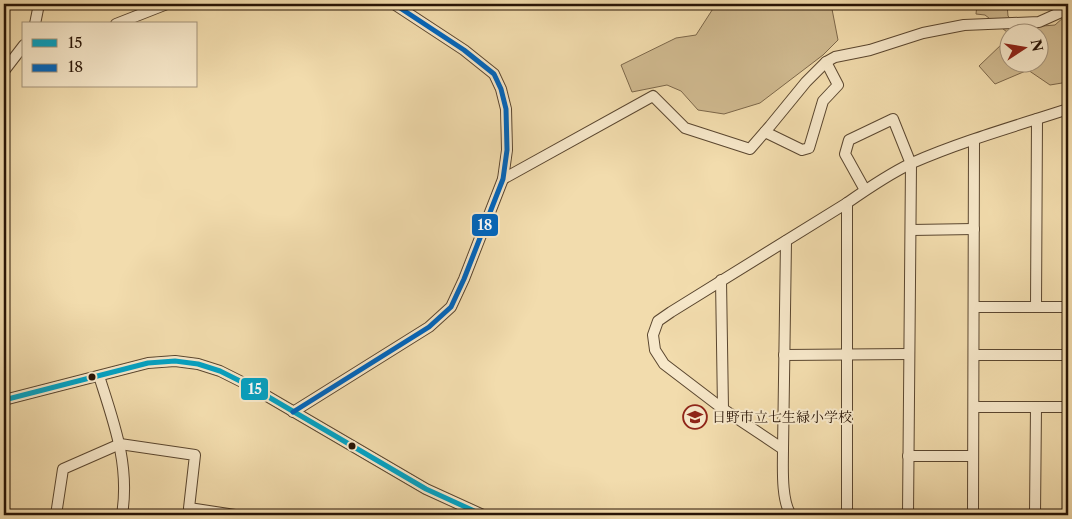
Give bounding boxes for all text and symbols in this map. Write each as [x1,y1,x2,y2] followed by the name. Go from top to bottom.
[22,22,198,88] legend
[1000,22,1050,72] north arrow
[68,33,82,52] text: 15
[1027,37,1047,53] text: N
[68,57,83,76] text: 18
[471,213,499,237] line badge: 18
[478,216,492,234] text: 18
[87,372,97,382] unlabelled marker
[240,377,269,401] line badge: 15
[248,380,262,398] text: 15
[682,404,708,430] school or university icon: 日野市立七生緑小学校
[712,408,852,426] place label: 日野市立七生緑小学校
[347,441,357,451] unlabelled marker

